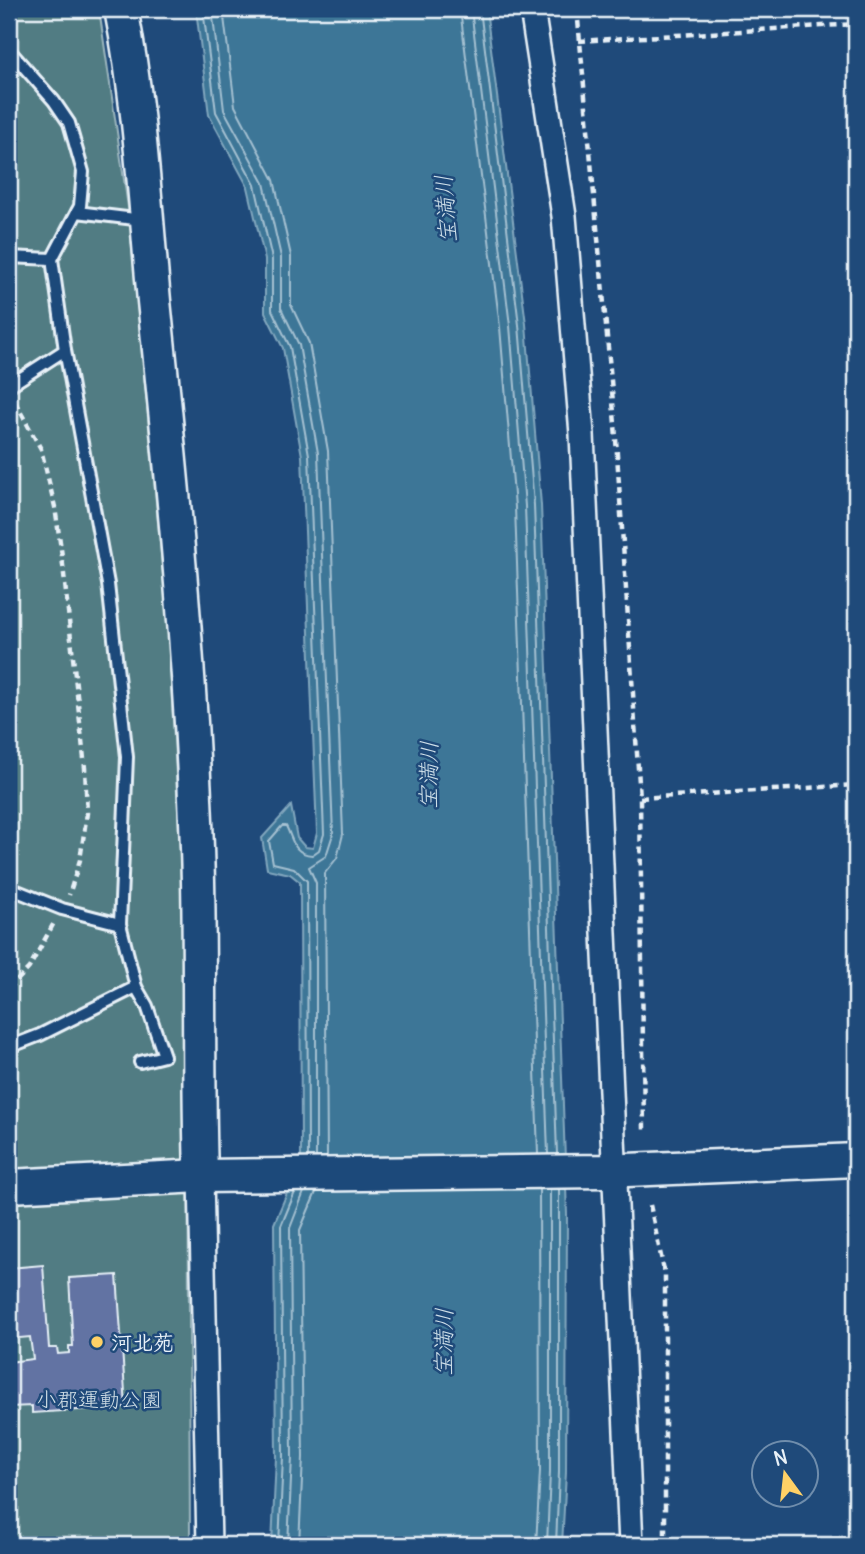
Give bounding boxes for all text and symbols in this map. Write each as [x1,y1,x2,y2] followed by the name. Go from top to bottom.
[428,174,462,244] water label: 宝満川
[413,740,443,810] water label: 宝満川
[428,1307,458,1377] water label: 宝満川
[111,1329,174,1356] place label: 河北苑
[89,1334,105,1350] marker: 河北苑
[36,1386,162,1413] park label: 小郡運動公園
[750,1438,820,1508] north arrow
[771,1444,790,1471] text: N

